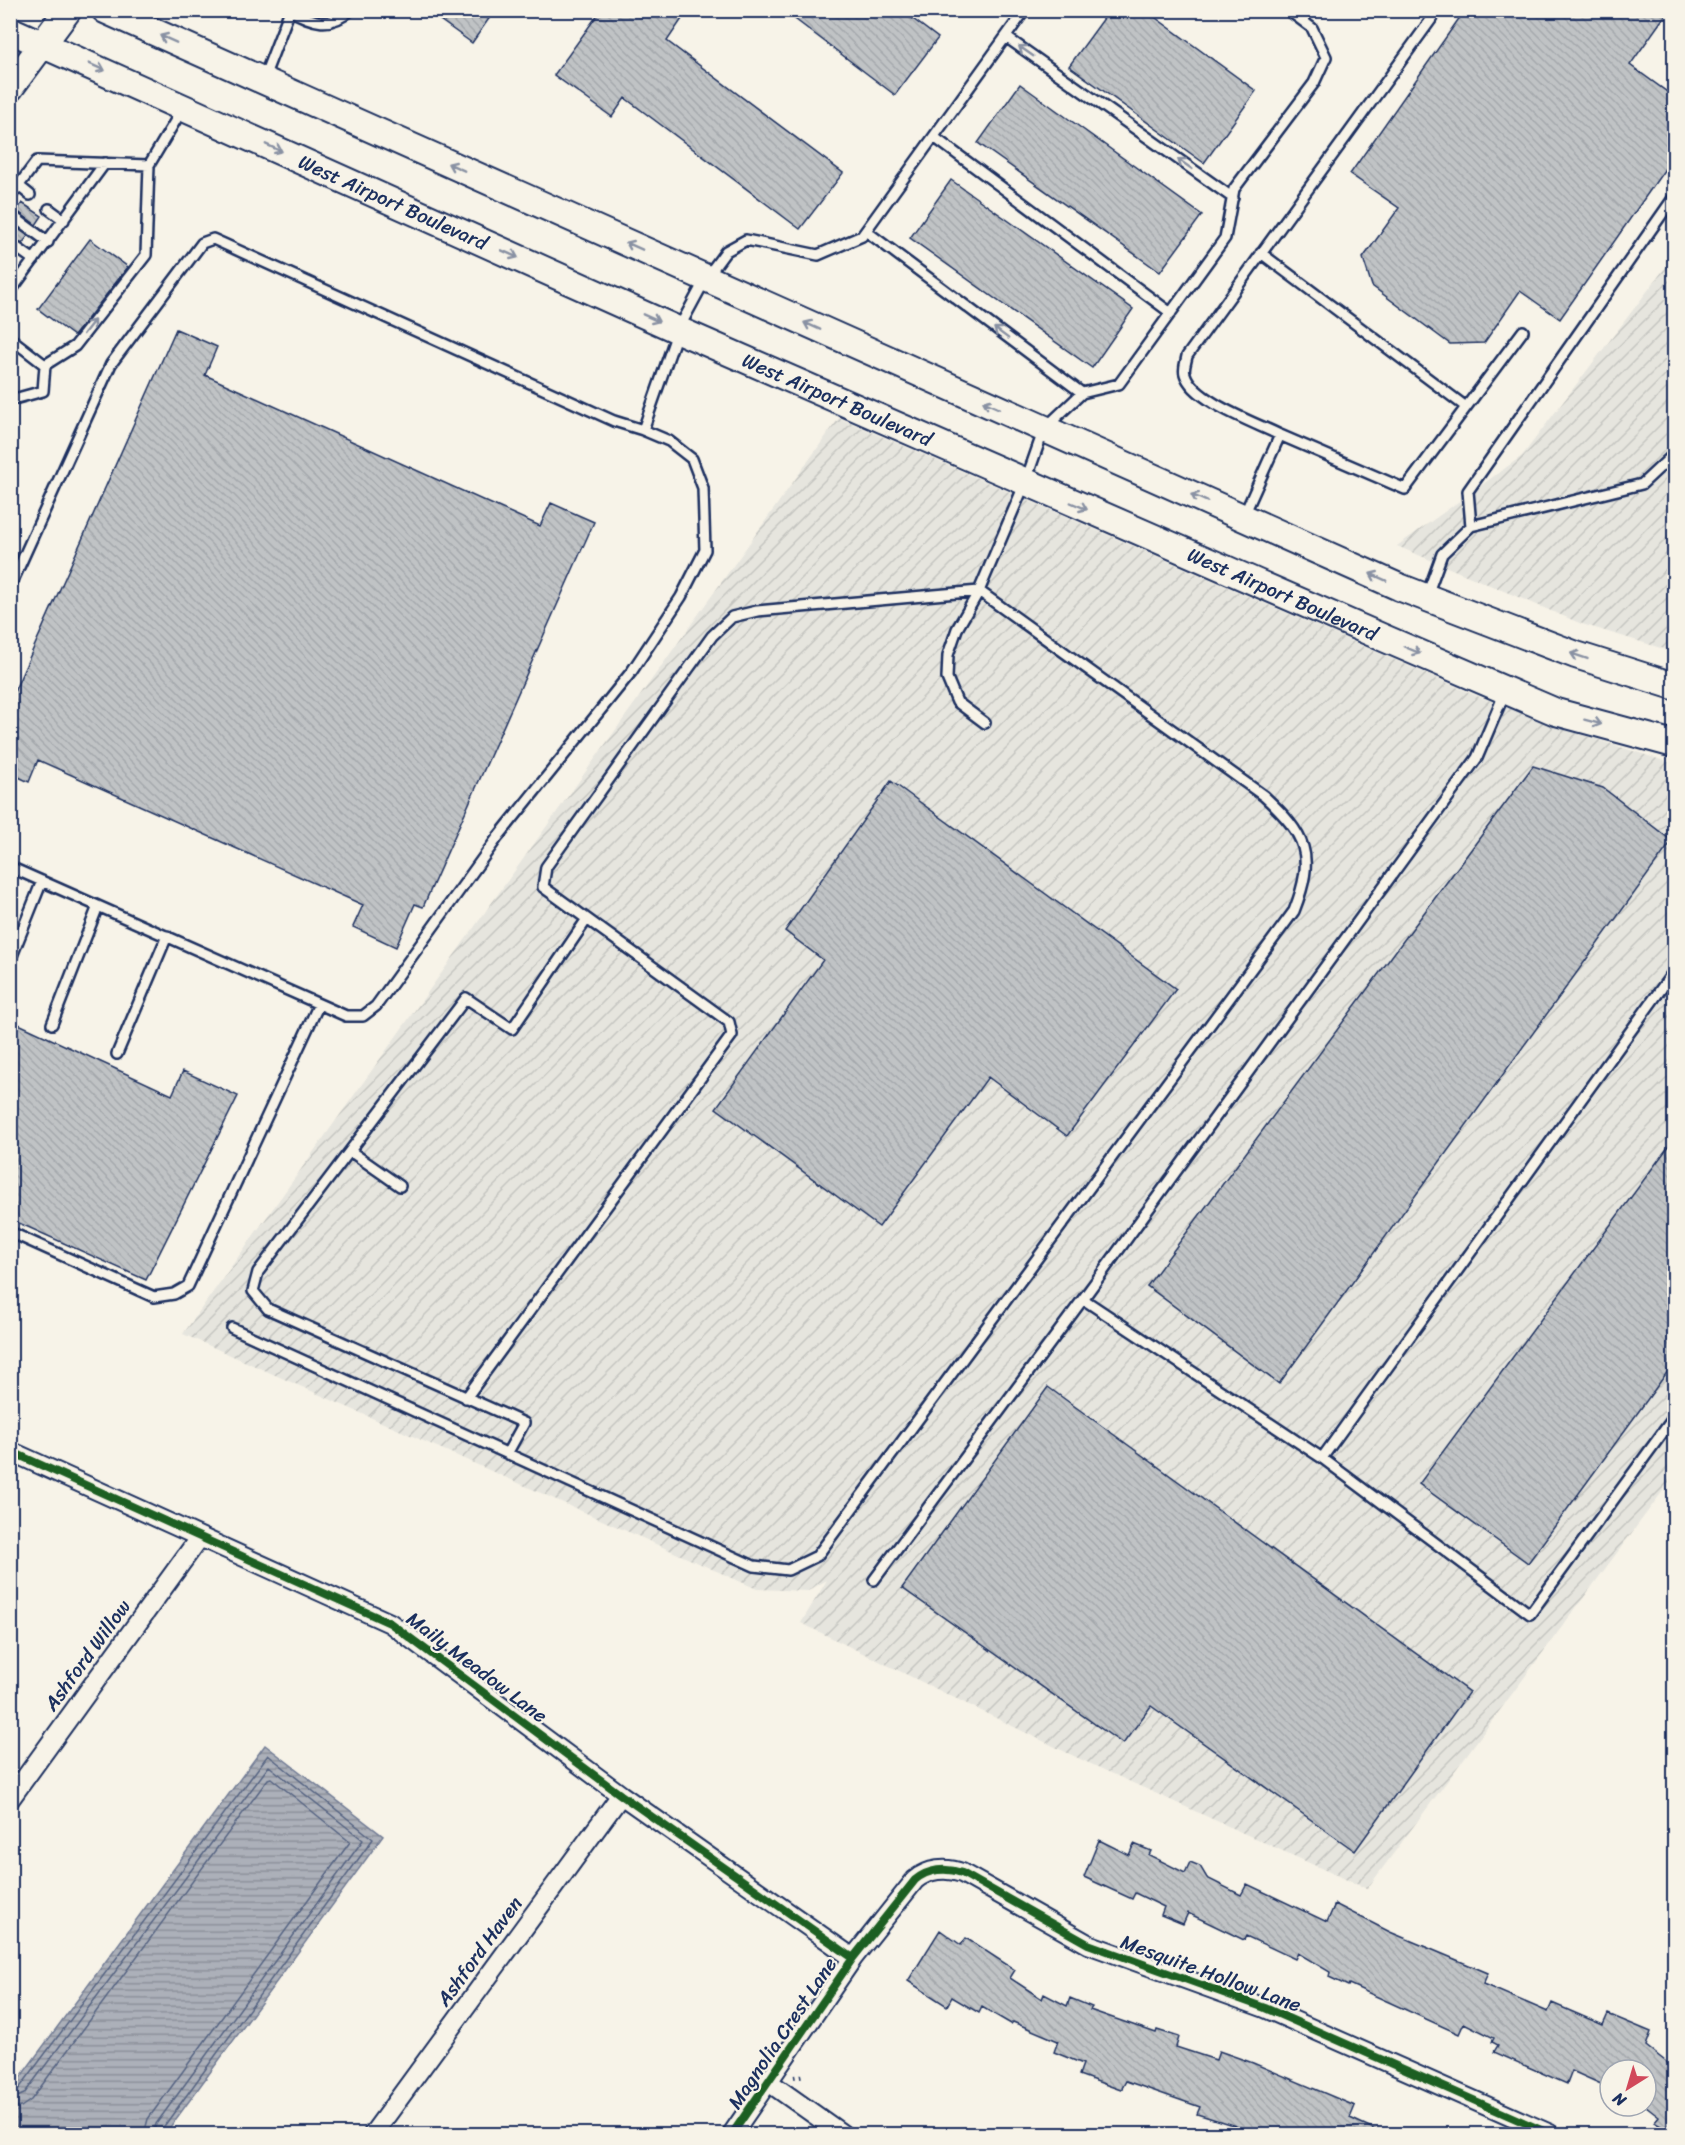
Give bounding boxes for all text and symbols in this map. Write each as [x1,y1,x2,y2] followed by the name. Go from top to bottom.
[159,33,178,44] one-way arrow
[1018,45,1034,57] one-way arrow
[87,62,105,73] one-way arrow
[265,142,283,154] one-way arrow
[292,145,495,261] street label: West Airport Boulevard
[1177,158,1193,170] one-way arrow
[448,161,466,172] one-way arrow
[626,240,644,252] one-way arrow
[500,249,518,260] one-way arrow
[642,313,660,324] one-way arrow
[804,319,822,331] one-way arrow
[83,320,96,336] one-way arrow
[994,327,1010,339] one-way arrow
[736,343,939,457] street label: West Airport Boulevard
[982,399,1000,410] one-way arrow
[1191,492,1209,503] one-way arrow
[1069,501,1087,512] one-way arrow
[1182,537,1385,652] street label: West Airport Boulevard
[1369,571,1387,583] one-way arrow
[1402,645,1421,656] one-way arrow
[1570,649,1589,660] one-way arrow
[1583,717,1602,728] one-way arrow
[34,1592,140,1720] street label: Ashford Willow
[398,1602,555,1733] street label: Maily Meadow Lane
[427,1888,532,2015] street label: Ashford Haven
[1115,1924,1306,2022] street label: Mesquite Hollow Lane
[718,1950,847,2117] street label: Magnolia Crest Lane
[1598,2058,1658,2118] north arrow
[1605,2084,1633,2115] text: N

